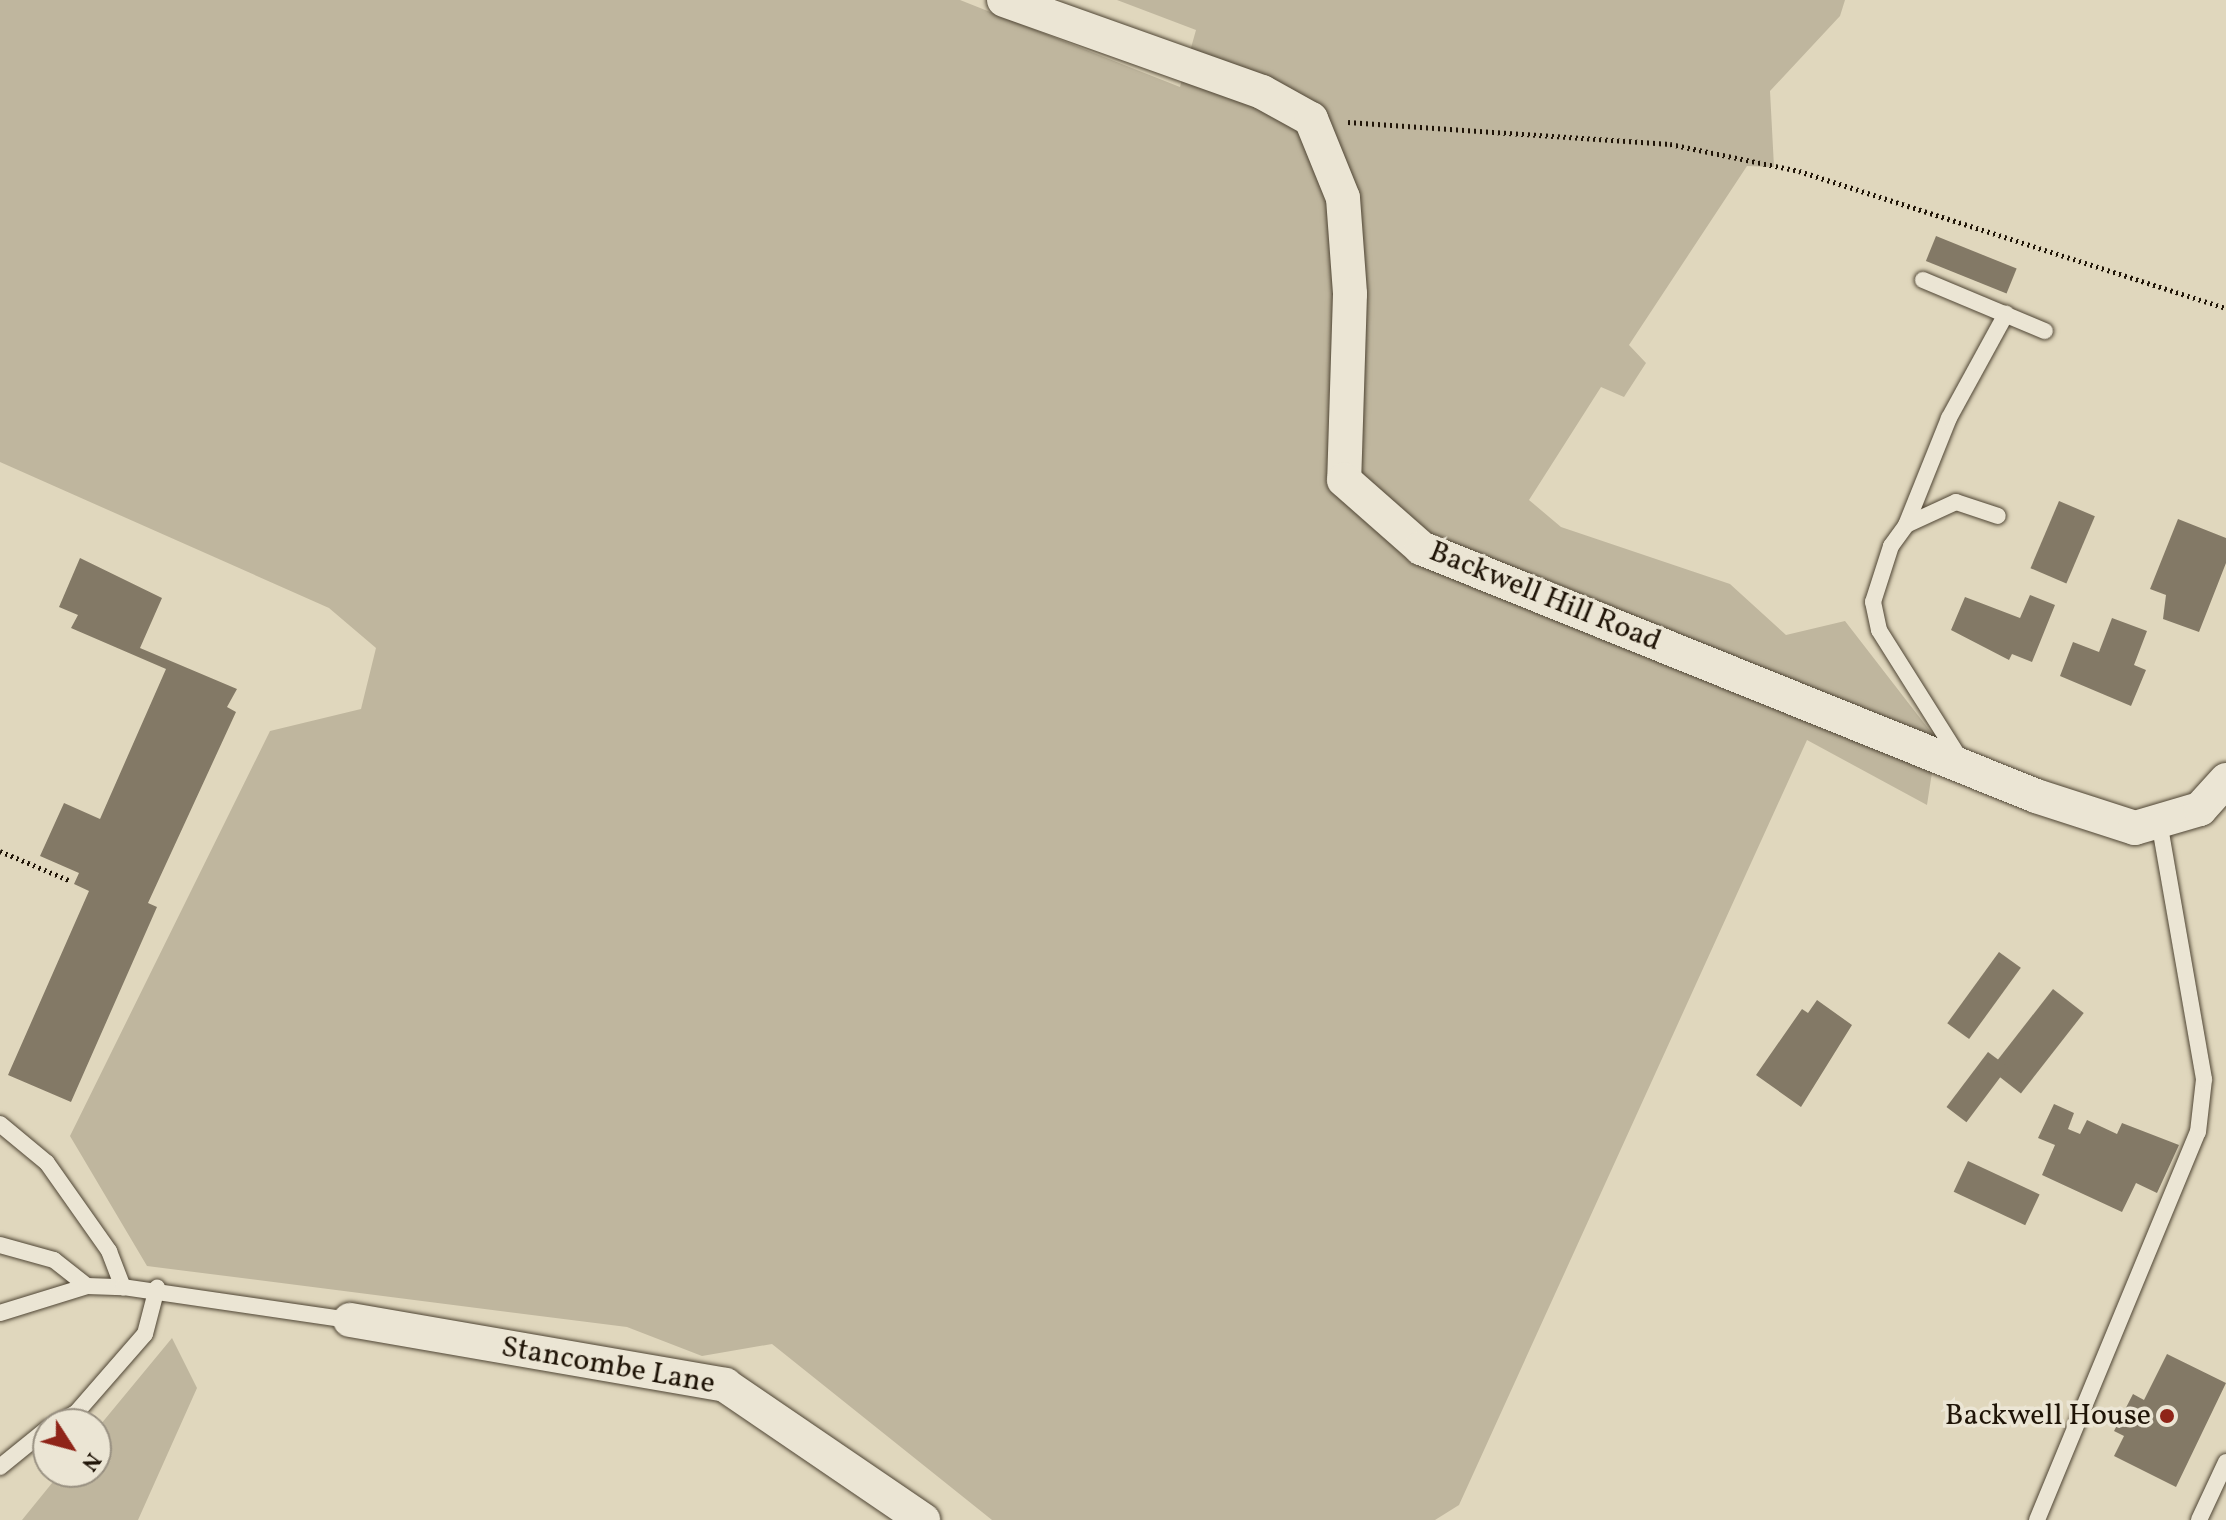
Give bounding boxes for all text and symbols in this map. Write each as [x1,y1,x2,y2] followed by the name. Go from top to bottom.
[1424,534,1666,660] street label: Backwell Hill Road
[498,1329,718,1403] street label: Stancombe Lane
[1945,1398,2151,1434] place label: Backwell House
[2158,1407,2176,1425] marker: Backwell House
[32,1408,112,1488] north arrow
[73,1446,107,1477] text: N

